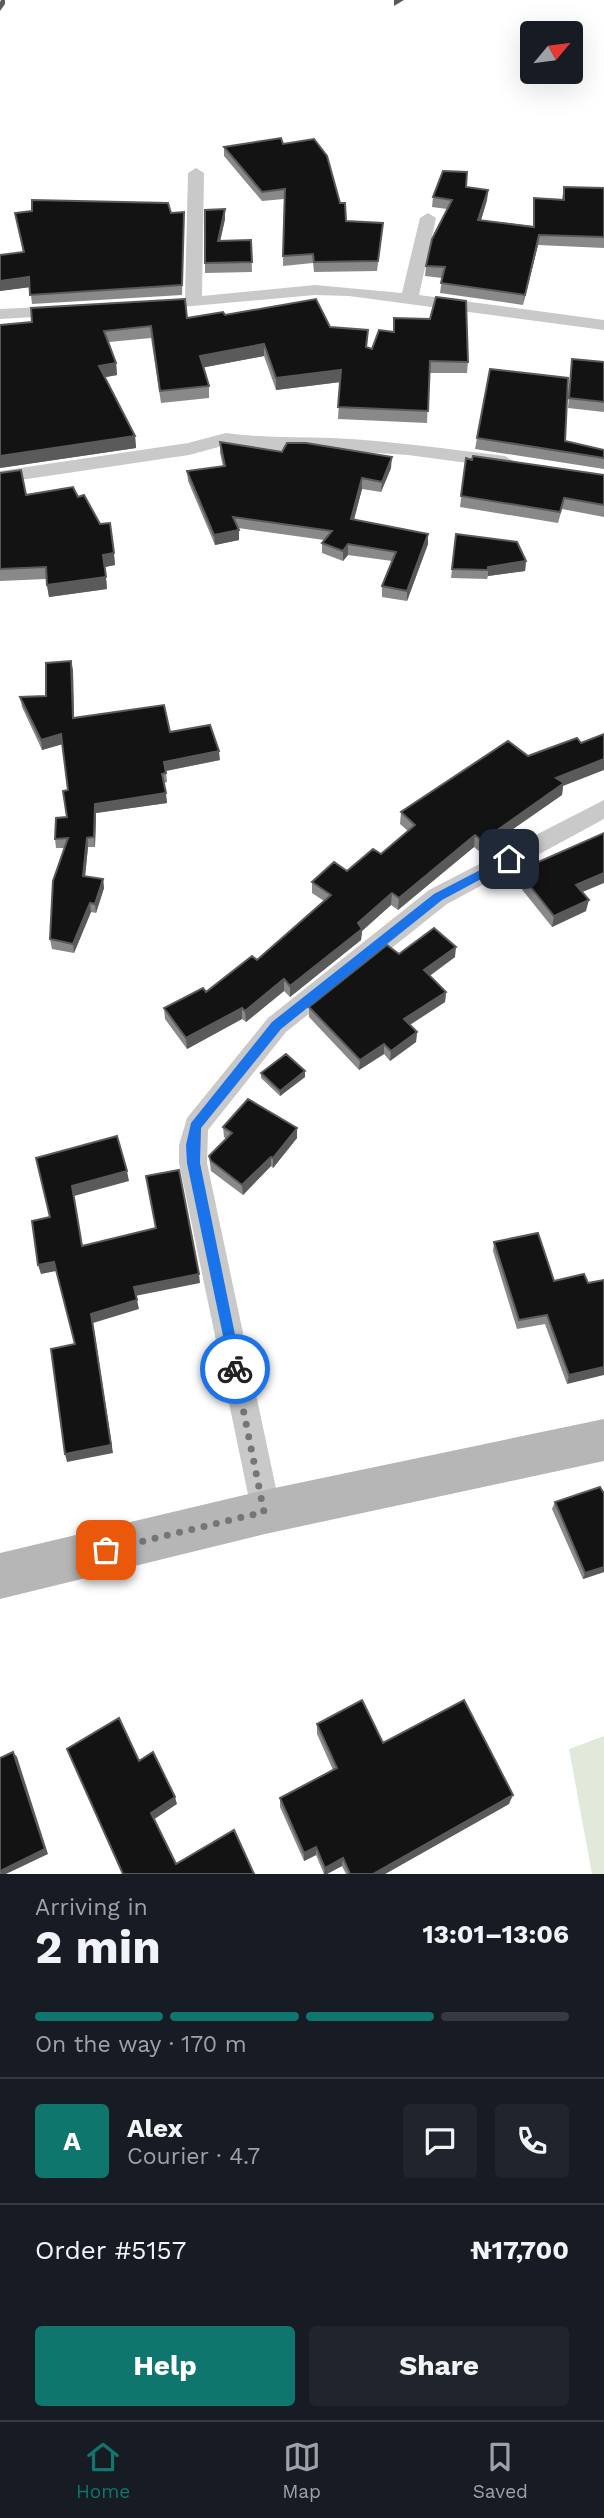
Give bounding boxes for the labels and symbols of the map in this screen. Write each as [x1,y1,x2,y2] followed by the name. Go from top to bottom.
[520,21,583,84] north arrow
[479,829,539,889] pin
[200,1334,270,1404] courier
[76,1520,136,1580] pin

